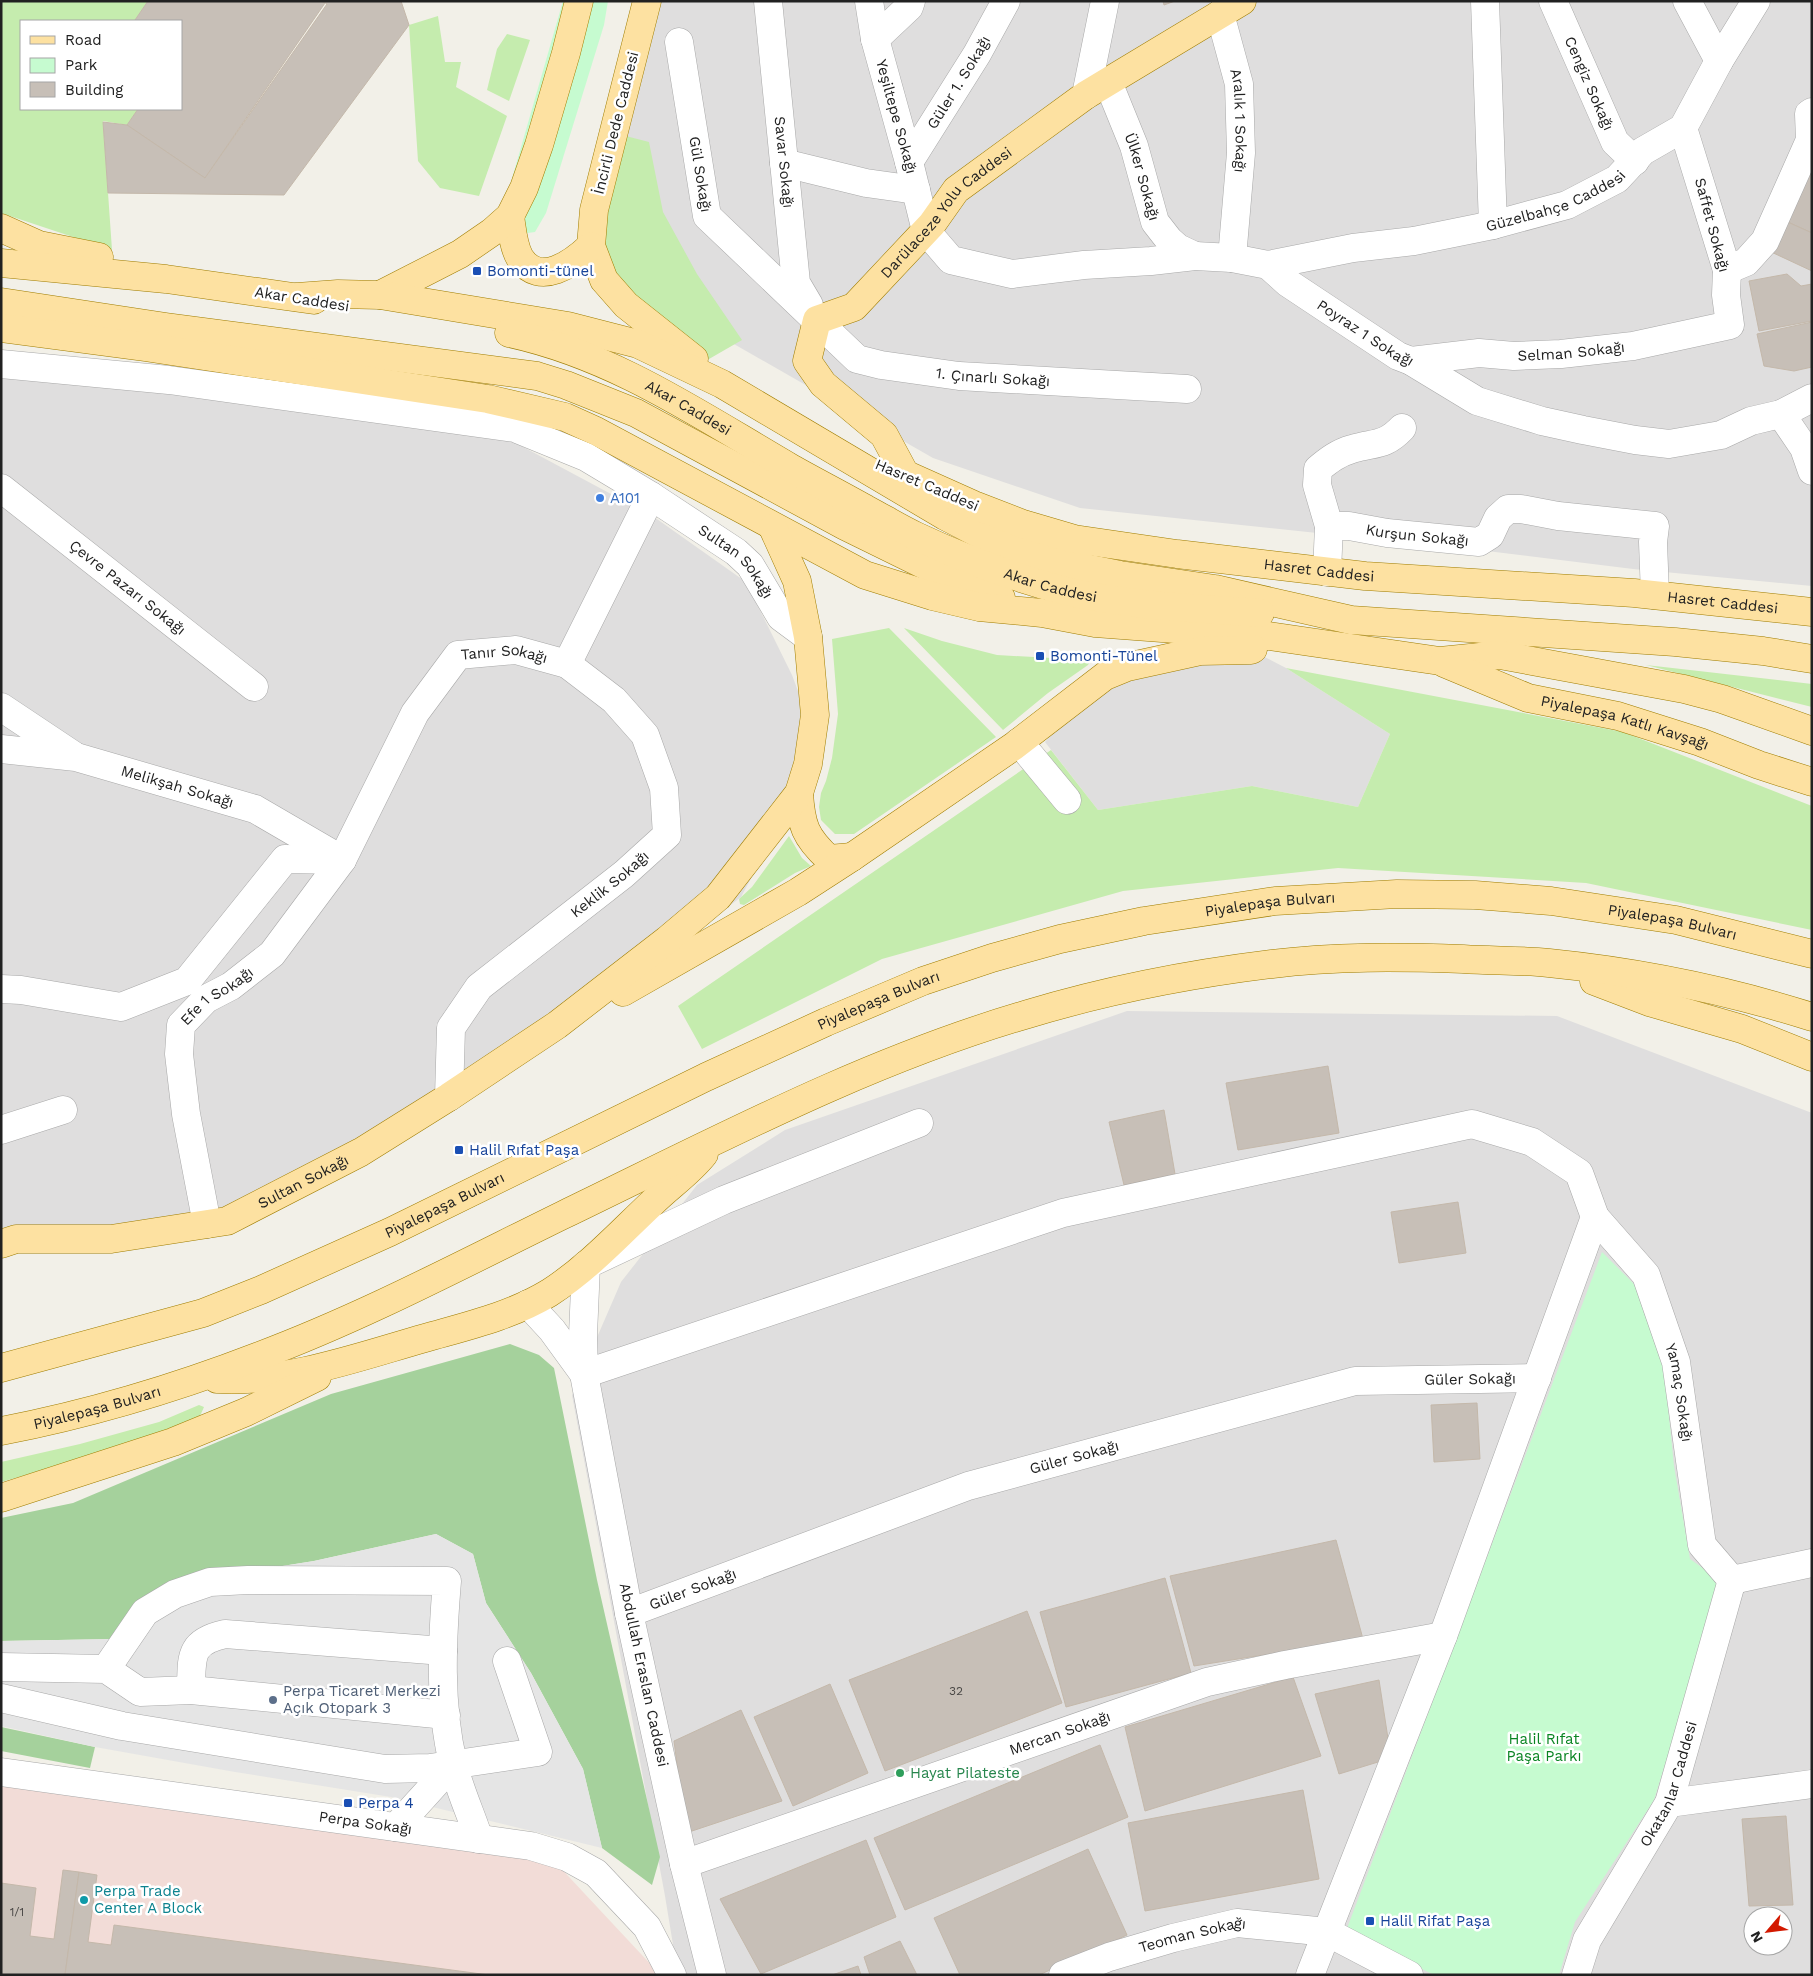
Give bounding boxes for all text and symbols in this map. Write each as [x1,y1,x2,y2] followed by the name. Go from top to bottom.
[20,20,182,110] legend
[65,31,102,49] text: Road
[923,32,994,132] street label: Güler 1. Sokağı
[1561,34,1618,133] street label: Cengiz Sokağı
[590,50,642,196] street label: İncirli Dede Caddesi
[65,56,98,74] text: Park
[872,57,921,176] street label: Yeşiltepe Sokağı
[1226,66,1250,173] street label: Aralık 1 Sokağı
[65,81,123,99] text: Building
[770,115,798,209] street label: Savar Sokağı
[1121,130,1163,223] street label: Ülker Sokağı
[685,135,715,214] street label: Gül Sokağı
[877,143,1015,282] street label: Darülaceze Yolu Caddesi
[1484,166,1630,235] street label: Güzelbahçe Caddesi
[1691,176,1733,274] street label: Saffet Sokağı
[487,262,594,280] place label: Bomonti-tünel
[471,265,483,277] marker: Bomonti-tünel
[253,283,351,315] street label: Akar Caddesi
[1314,296,1417,370] street label: Poyraz 1 Sokağı
[1517,338,1626,365] street label: Selman Sokağı
[935,364,1051,390] street label: 1. Çınarlı Sokağı
[642,376,734,439] street label: Akar Caddesi
[872,455,982,515] street label: Hasret Caddesi
[610,489,640,507] place label: A101
[594,492,606,504] marker: A101
[1364,520,1470,550] street label: Kurşun Sokağı
[695,521,777,602] street label: Sultan Sokağı
[66,536,189,639] street label: Çevre Pazarı Sokağı
[1263,555,1375,586] street label: Hasret Caddesi
[1001,564,1098,606] street label: Akar Caddesi
[1666,588,1779,617] street label: Hasret Caddesi
[460,641,550,667] street label: Tanır Sokağı
[1050,647,1158,665] place label: Bomonti-Tünel
[1034,650,1046,662] marker: Bomonti-Tünel
[1539,692,1712,754] street label: Piyalepaşa Katlı Kavşağı
[119,762,236,811] street label: Melikşah Sokağı
[567,847,653,921] street label: Keklik Sokağı
[1204,889,1336,921] street label: Piyalepaşa Bulvarı
[1607,901,1739,944] street label: Piyalepaşa Bulvarı
[177,963,257,1029] street label: Efe 1 Sokağı
[814,967,942,1034] street label: Piyalepaşa Bulvarı
[469,1141,580,1159] place label: Halil Rıfat Paşa
[453,1144,465,1156] marker: Halil Rıfat Paşa
[255,1151,352,1213] street label: Sultan Sokağı
[382,1168,507,1242] street label: Piyalepaşa Bulvarı
[1661,1341,1696,1443] street label: Yamaç Sokağı
[1424,1369,1516,1389] street label: Güler Sokağı
[32,1382,163,1433] street label: Piyalepaşa Bulvarı
[1028,1436,1121,1478] street label: Güler Sokağı
[647,1565,739,1614] street label: Güler Sokağı
[616,1581,672,1769] street label: Abdullah Eraslan Caddesi
[283,1682,441,1717] place label: Perpa Ticaret Merkezi Açık Otopark 3
[949,1684,963,1698] house number: 32
[267,1694,279,1706] marker: Perpa Ticaret Merkezi Açık Otopark 3
[1007,1707,1113,1759] street label: Mercan Sokağı
[1636,1719,1701,1850] street label: Okatanlar Caddesi
[1506,1730,1582,1765] park label: Halil Rıfat Paşa Parkı
[910,1764,1020,1782] place label: Hayat Pilateste
[894,1767,906,1779] marker: Hayat Pilateste
[358,1794,414,1812] place label: Perpa 4
[342,1797,354,1809] marker: Perpa 4
[318,1807,413,1838] street label: Perpa Sokağı
[94,1882,203,1917] place label: Perpa Trade Center A Block
[78,1894,90,1906] marker: Perpa Trade Center A Block
[10,1905,24,1919] house number: 1/1
[1743,1906,1793,1956] north arrow
[1380,1912,1491,1930] place label: Halil Rifat Paşa
[1137,1914,1247,1957] street label: Teoman Sokağı
[1364,1915,1376,1927] marker: Halil Rifat Paşa
[1747,1929,1766,1945] text: N

